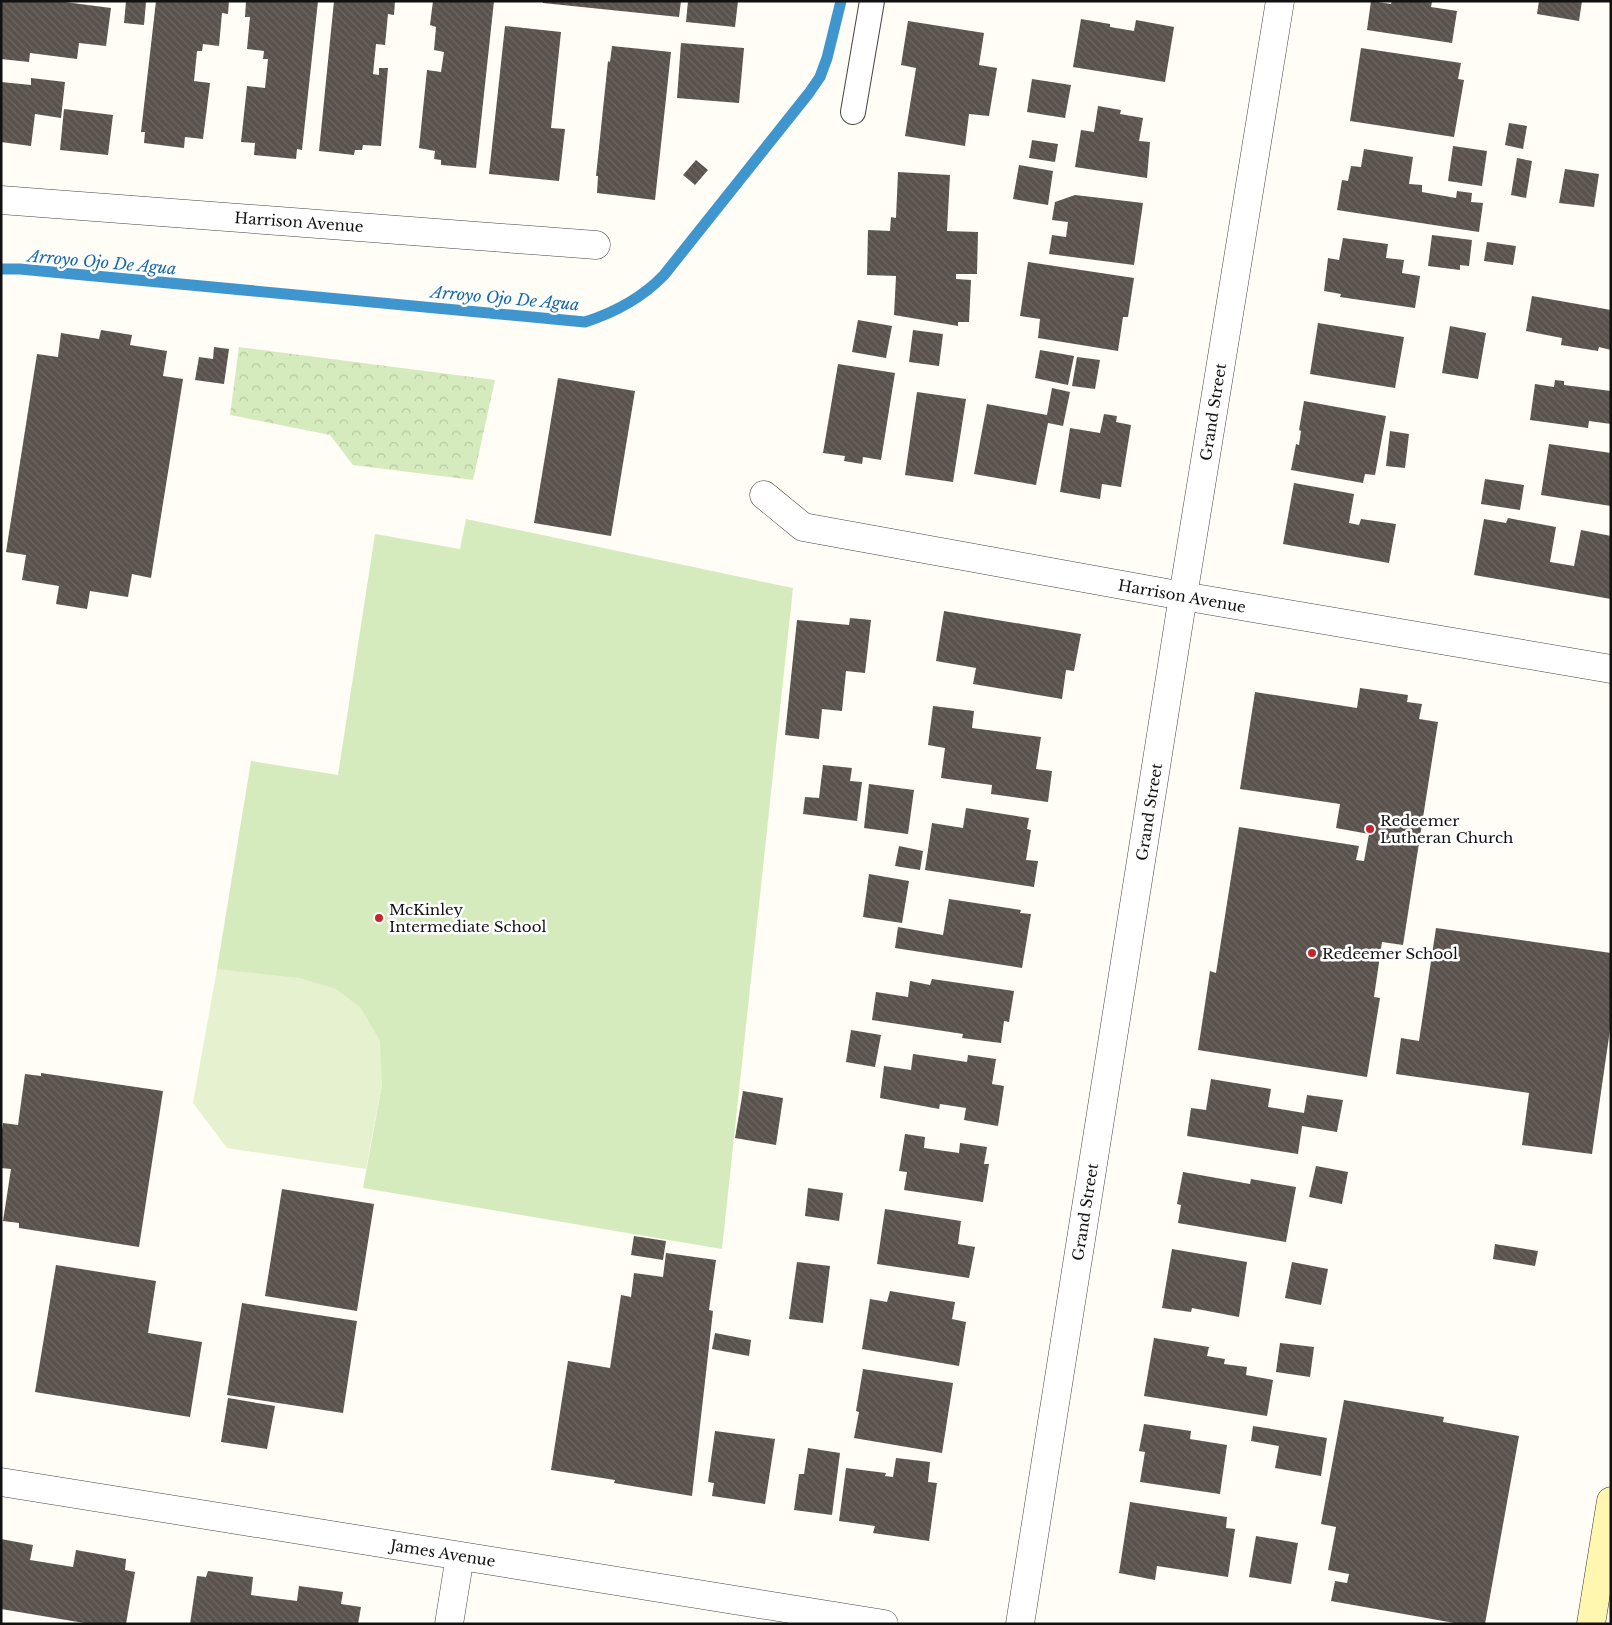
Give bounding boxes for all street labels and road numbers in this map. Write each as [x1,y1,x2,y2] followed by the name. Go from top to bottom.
[234,208,364,236] street label: Harrison Avenue
[1196,362,1230,462] street label: Grand Street
[1117,575,1247,617] street label: Harrison Avenue
[1132,762,1166,862] street label: Grand Street
[1068,1162,1102,1262] street label: Grand Street
[387,1535,497,1571] street label: James Avenue

